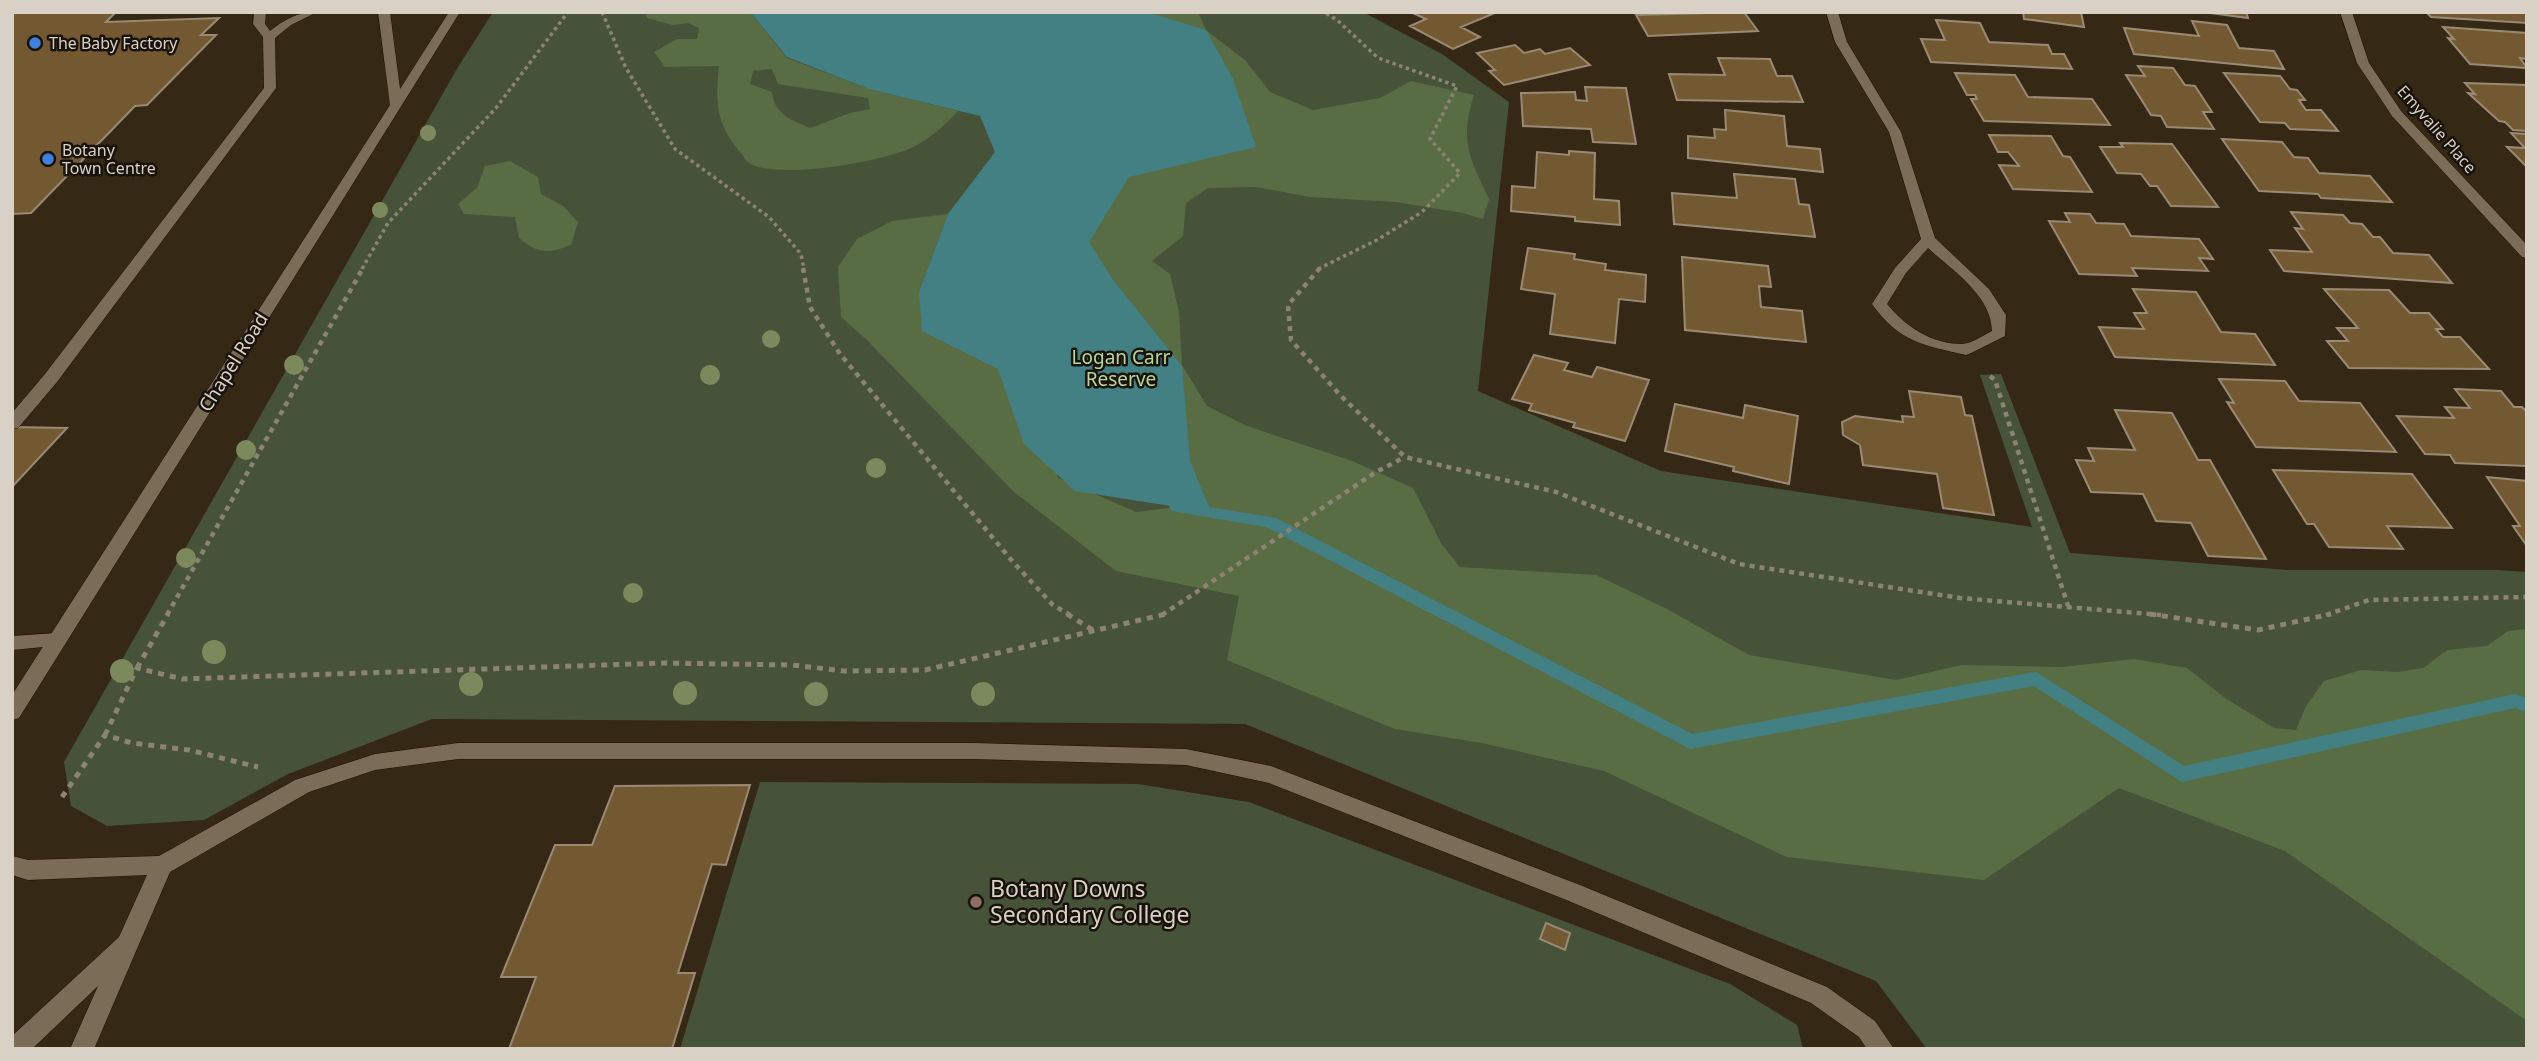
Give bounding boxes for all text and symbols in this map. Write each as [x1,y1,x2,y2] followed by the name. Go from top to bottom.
[49,32,178,54] place label: The Baby Factory
[27,35,43,51] marker: The Baby Factory
[2393,80,2481,178] street label: Emyvalie Place
[62,139,156,179] place label: Botany Town Centre
[40,151,56,167] marker: Botany Town Centre
[192,307,274,417] street label: Chapel Road
[1072,344,1171,392] park label: Logan Carr Reserve
[990,872,1189,930] place label: Botany Downs Secondary College
[968,894,984,910] marker: Botany Downs Secondary College

